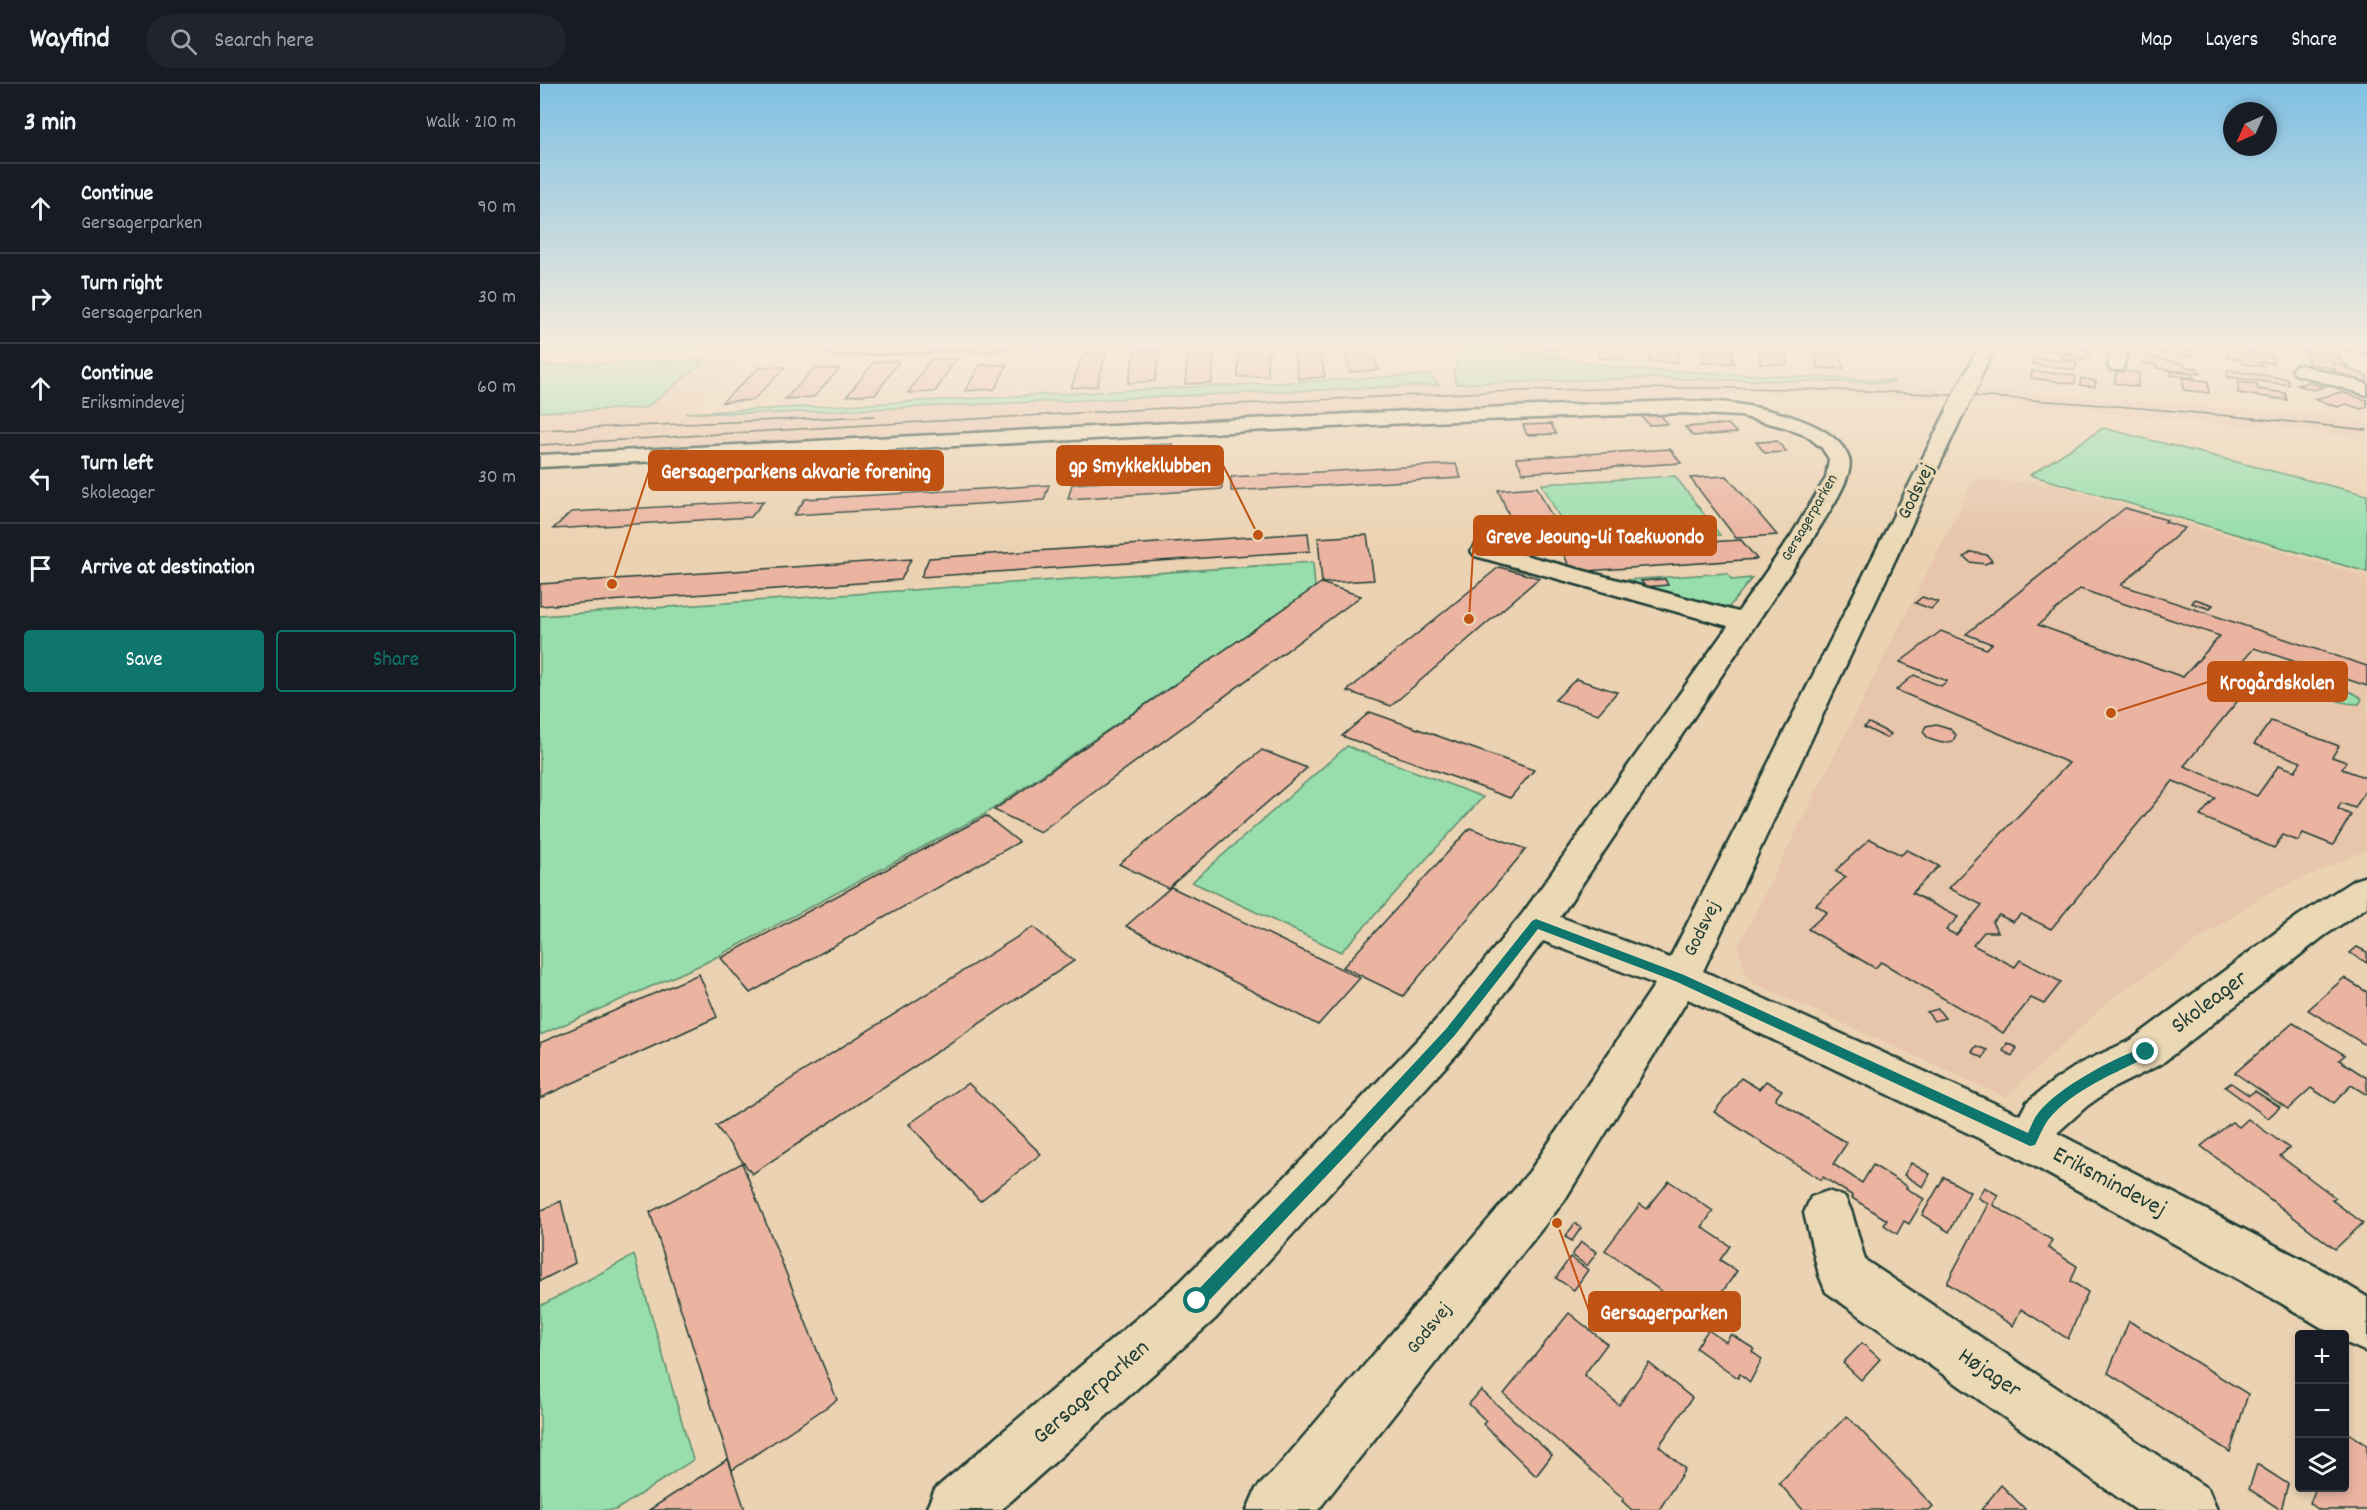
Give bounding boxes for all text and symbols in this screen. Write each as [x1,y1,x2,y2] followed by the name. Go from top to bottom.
[146,14,566,68] search box
[30,21,110,61] text: Wayfind
[167,25,200,58] icon: search
[215,26,314,57] text: Search here
[2141,26,2172,56] text: Map
[2205,26,2258,56] text: Layers
[2291,26,2337,56] text: Share
[2223,102,2277,156] north arrow
[24,105,76,142] text: 3 min
[426,109,516,137] text: Walk · 210 m
[81,179,153,210] text: Continue
[24,192,57,225] icon: ahead
[478,194,516,222] text: 90 m
[81,210,202,238] text: Gersagerparken
[81,269,163,300] text: Turn right
[24,282,57,315] icon: right
[478,284,516,312] text: 30 m
[81,300,202,328] text: Gersagerparken
[81,359,153,390] text: Continue
[24,372,57,405] icon: ahead
[477,374,516,402] text: 60 m
[81,390,185,418] text: Eriksmindevej
[1057,446,1223,485] callout: gp Smykkeklubben
[81,449,153,480] text: Turn left
[649,451,943,490] callout: Gersagerparkens akvarie forening
[1069,453,1211,483] text: gp Smykkeklubben
[661,459,931,489] text: Gersagerparkens akvarie forening
[1891,459,1943,525] street label: Godsvej
[24,462,57,495] icon: left
[478,464,516,492] text: 30 m
[1776,470,1844,566] street label: Gersagerparken
[81,480,155,508] text: Skoleager
[1474,516,1716,555] callout: Greve Jeoung-Ui Taekwondo
[1486,524,1704,554] text: Greve Jeoung-Ui Taekwondo
[24,552,57,585] icon: arrive
[81,553,255,584] text: Arrive at destination
[24,630,264,692] button: Save
[276,630,516,692] button: Share
[2208,662,2347,701] callout: Krogårdskolen
[2220,670,2335,700] text: Krogårdskolen
[1677,896,1729,962] street label: Godsvej
[2164,963,2256,1043] street label: Skoleager
[2132,1038,2158,1064] route end
[2046,1139,2172,1227] street label: Eriksmindevej
[1183,1287,1209,1313] route start
[1589,1292,1740,1331] callout: Gersagerparken
[1400,1297,1460,1361] street label: Godsvej
[1600,1300,1728,1330] text: Gersagerparken
[2295,1330,2349,1492] map controls
[2295,1330,2349,1384] button: +
[1026,1332,1158,1454] street label: Gersagerparken
[1950,1340,2028,1408] street label: Højager
[2295,1384,2349,1438] button: −
[2295,1438,2349,1492] button: layers

